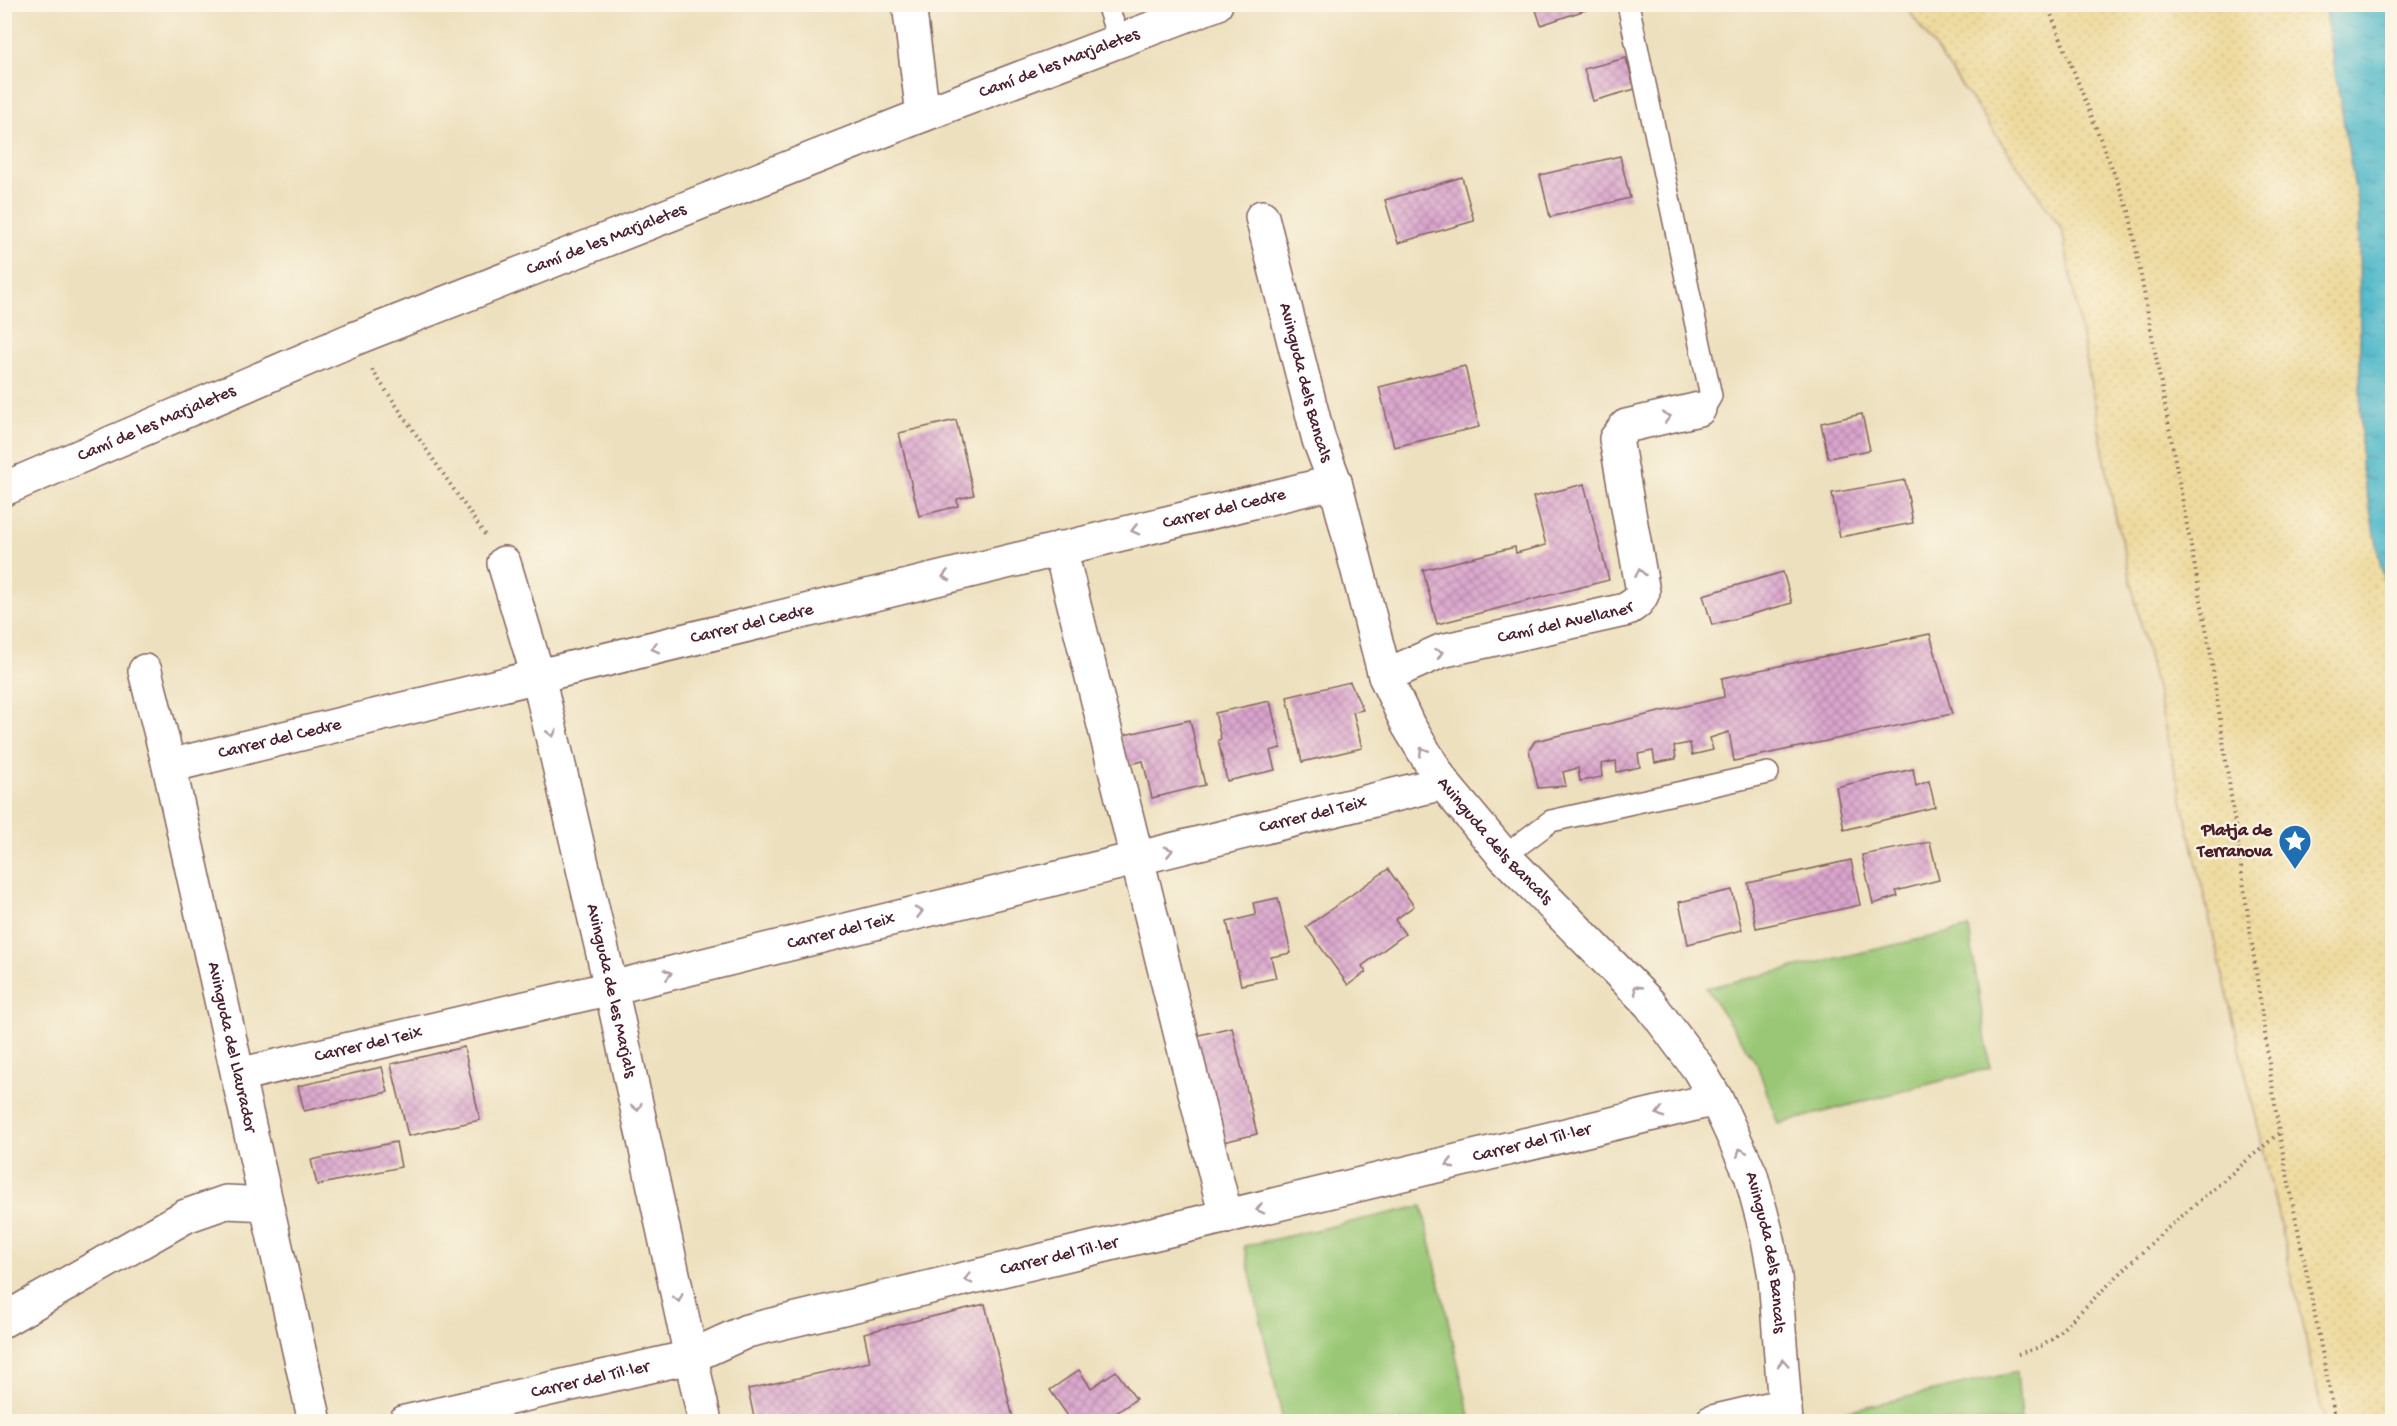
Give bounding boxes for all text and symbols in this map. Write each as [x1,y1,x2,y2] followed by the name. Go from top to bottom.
[976,23,1144,103] street label: Camí de les Marjaletes
[524,198,690,280] street label: Camí de les Marjaletes
[1274,301,1337,466] street label: Avinguda dels Bancals
[74,380,240,467] street label: Camí de les Marjaletes
[1662,411,1672,424] one-way arrow
[1161,484,1288,534] street label: Carrer del Cedre
[1131,522,1141,535] one-way arrow
[941,568,951,581] one-way arrow
[1634,569,1647,579] one-way arrow
[1496,596,1639,649] street label: Camí del Avellaner
[688,599,816,649] street label: Carrer del Cedre
[650,640,660,653] one-way arrow
[1433,648,1444,661] one-way arrow
[216,714,344,764] street label: Carrer del Cedre
[544,728,557,738] one-way arrow
[1419,747,1430,757] one-way arrow
[1432,773,1558,910] street label: Avinguda dels Bancals
[1257,792,1369,838] street label: Carrer del Teix
[2195,821,2273,863] place label: Platja de Terranova
[2277,823,2313,870] place icon: Platja de Terranova
[1164,845,1174,858] one-way arrow
[581,902,641,1081] street label: Avinguda de les Marjals
[913,907,923,920] one-way arrow
[785,908,898,955] street label: Carrer del Teix
[202,960,261,1136] street label: Avinguda del Llaurador
[663,969,673,982] one-way arrow
[1633,985,1644,996] one-way arrow
[312,1022,425,1067] street label: Carrer del Teix
[630,1102,643,1112] one-way arrow
[1655,1106,1665,1119] one-way arrow
[1471,1118,1595,1167] street label: Carrer del Til·ler
[1736,1148,1748,1159] one-way arrow
[1445,1156,1455,1169] one-way arrow
[1740,1170,1790,1335] street label: Avinguda dels Bancals
[1255,1202,1265,1215] one-way arrow
[998,1232,1122,1281] street label: Carrer del Til·ler
[963,1271,973,1284] one-way arrow
[670,1293,683,1303] one-way arrow
[529,1356,653,1403] street label: Carrer del Til·ler
[1776,1359,1789,1368] one-way arrow

